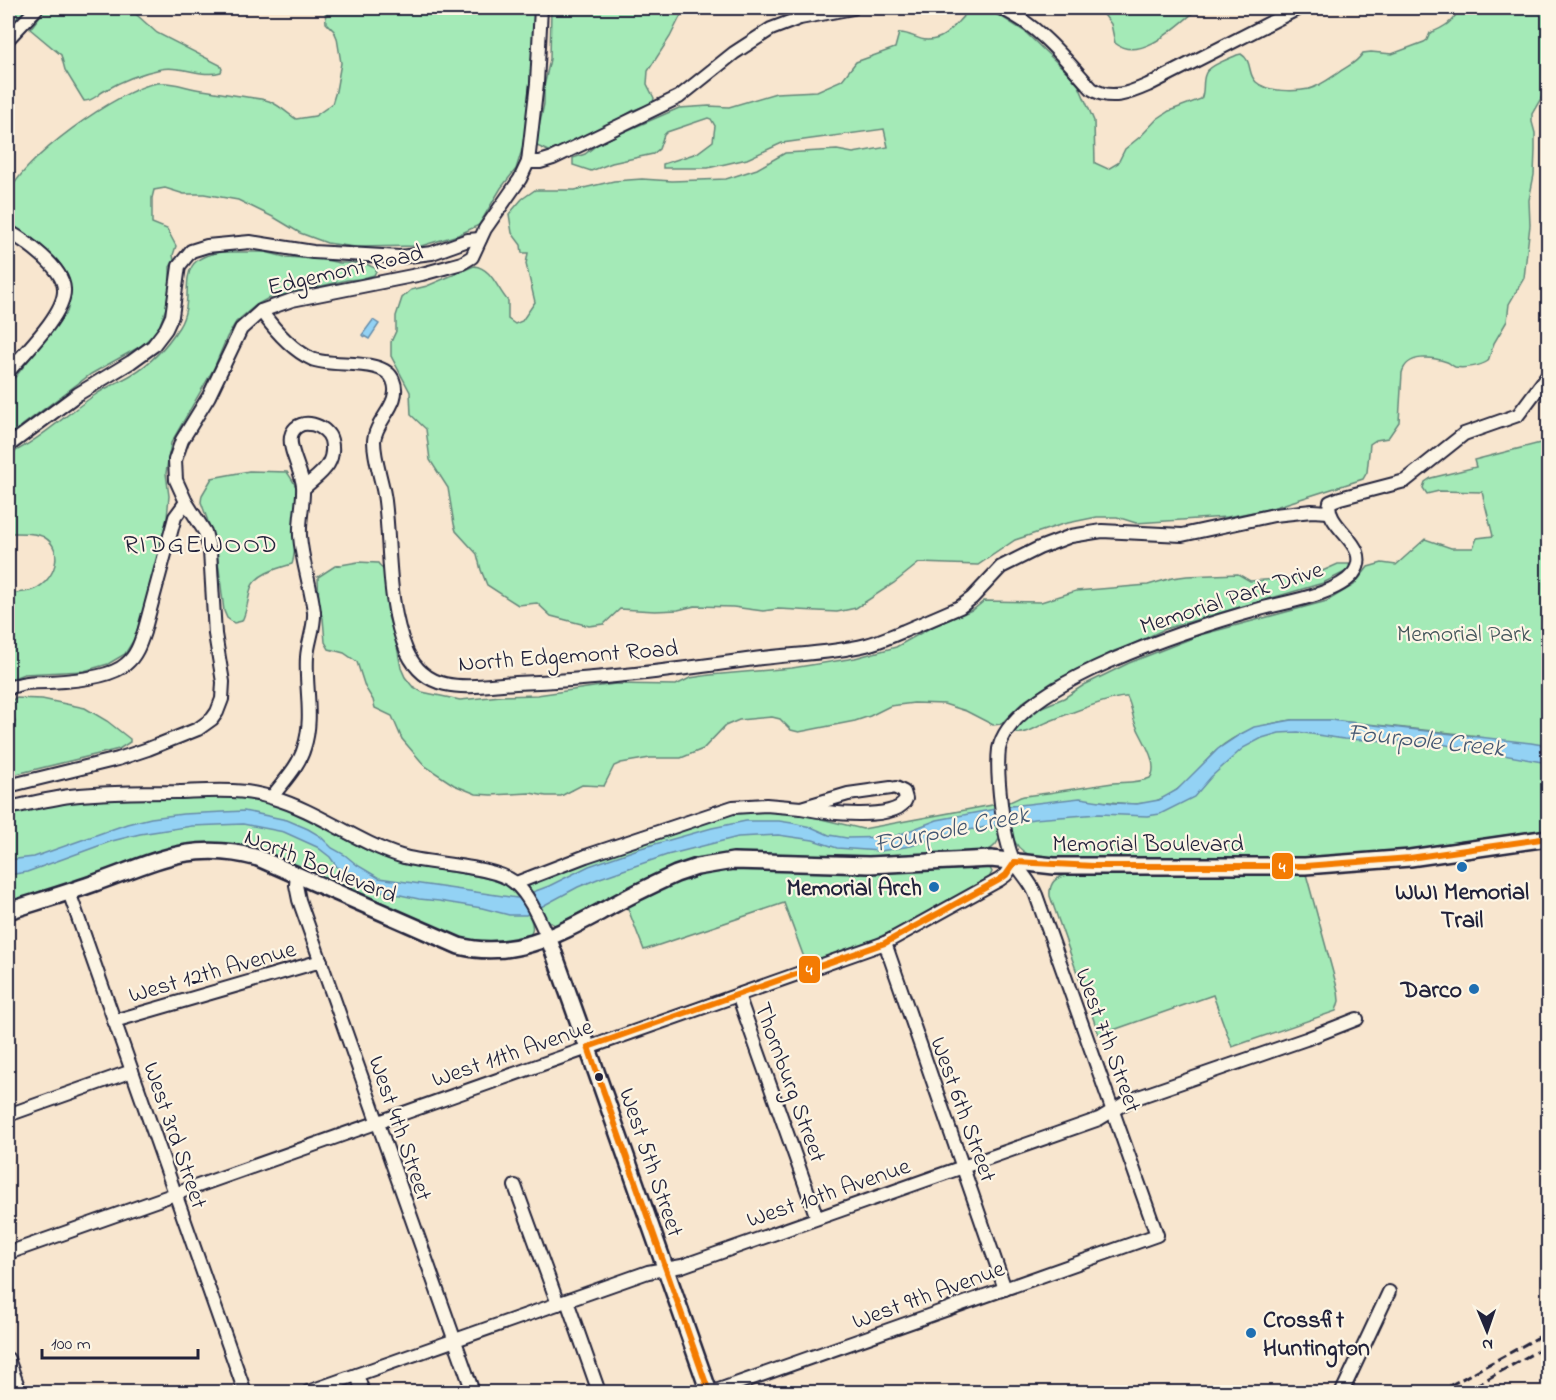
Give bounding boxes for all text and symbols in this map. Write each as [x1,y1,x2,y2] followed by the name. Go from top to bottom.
[264,236,427,306] street label: Edgemont Road
[124,527,278,565] district label: RIDGEWOOD
[1136,553,1328,645] street label: Memorial Park Drive
[1397,618,1532,653] park label: Memorial Park
[457,632,680,683] street label: North Edgemont Road
[1345,715,1507,769] water label: Fourpole Creek
[871,797,1034,865] water label: Fourpole Creek
[238,821,402,914] street label: North Boulevard
[1052,828,1244,863] street label: Memorial Boulevard
[1271,852,1294,880] line badge: 4
[1278,856,1286,880] text: 4
[1455,860,1469,874] marker: WWI Memorial Trail
[787,872,922,907] place label: Memorial Arch
[1395,876,1529,939] place label: WWI Memorial Trail
[927,880,941,894] marker: Memorial Arch
[125,933,301,1014] street label: West 12th Avenue
[798,955,821,984] line badge: 4
[805,959,813,983] text: 4
[1064,964,1149,1118] street label: West 7th Street
[1400,974,1462,1009] place label: Darco
[1467,982,1481,996] marker: Darco
[743,998,834,1168] street label: Thornburg Street
[428,1010,598,1098] street label: West 11th Avenue
[919,1032,1004,1187] street label: West 6th Street
[357,1052,440,1206] street label: West 4th Street
[132,1058,215,1214] street label: West 3rd Street
[593,1071,605,1083] unlabelled marker
[608,1084,691,1242] street label: West 5th Street
[742,1150,916,1239] street label: West 10th Avenue
[848,1252,1010,1340] street label: West 9th Avenue
[1457,1301,1517,1361] north arrow
[1263,1304,1370,1368] place label: Crossfit Huntington
[42,1322,198,1360] scale bar
[1244,1326,1258,1340] marker: Crossfit Huntington
[51,1332,91,1358] text: 100 m
[1481,1332,1493,1356] text: N

